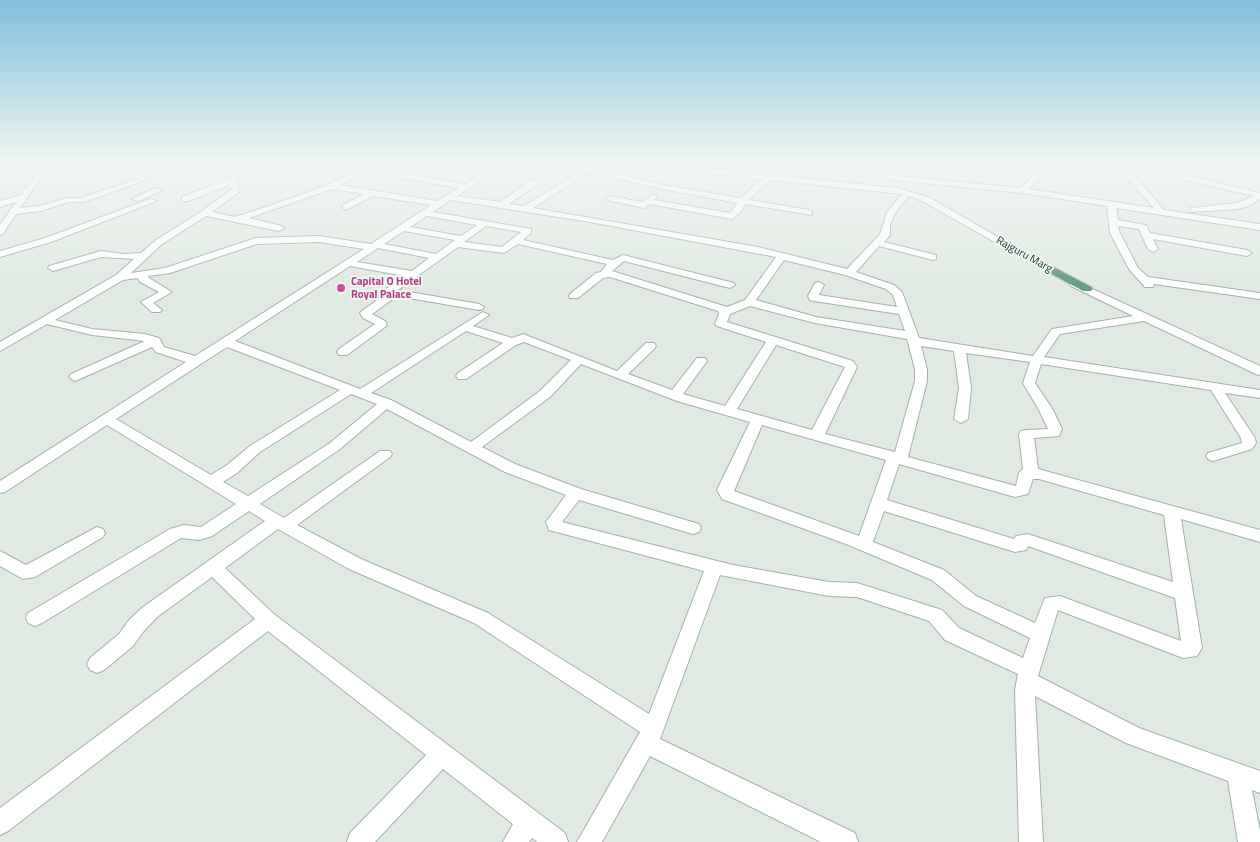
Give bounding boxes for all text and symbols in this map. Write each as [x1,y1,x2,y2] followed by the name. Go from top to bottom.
[994,234,1054,276] street label: Rajguru Marg
[351,275,422,301] place label: Capital O Hotel Royal Palace
[335,282,347,294] marker: Capital O Hotel Royal Palace

